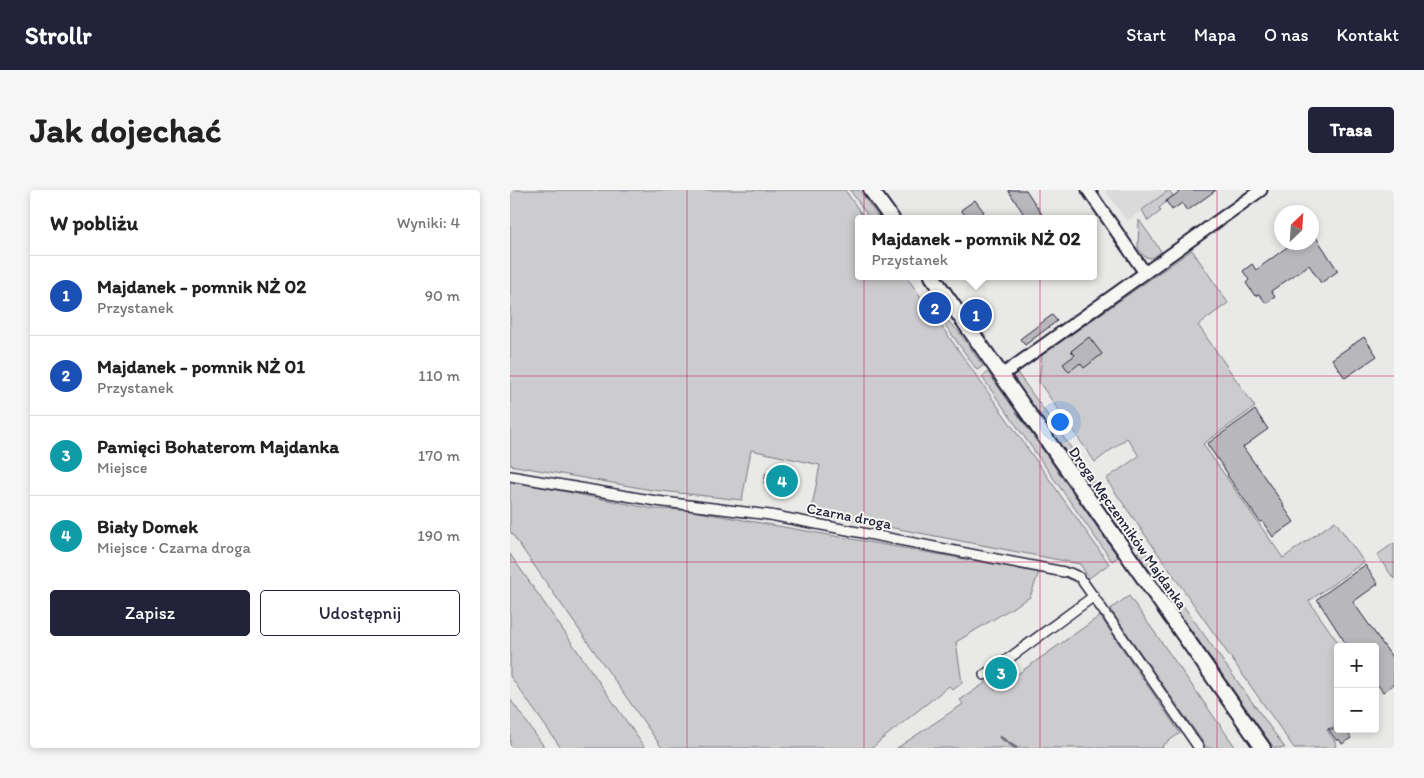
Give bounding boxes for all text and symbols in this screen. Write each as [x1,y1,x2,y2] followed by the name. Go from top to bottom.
[25,21,91,50] text: Strollr
[1126,24,1166,46] text: Start
[1194,24,1236,46] text: Mapa
[1264,24,1309,46] text: O nas
[1337,24,1399,46] text: Kontakt
[1308,107,1394,153] button: Trasa
[30,109,222,151] text: Jak dojechać
[1274,205,1319,250] north arrow
[50,210,138,235] text: W pobliżu
[397,213,460,232] text: Wyniki: 4
[855,215,1097,280] popup
[871,227,1081,250] text: Majdanek - pomnik NŻ 02
[871,250,948,269] text: Przystanek
[97,275,306,298] text: Majdanek - pomnik NŻ 02
[62,286,70,305] text: 1
[425,286,460,305] text: 90 m
[919,289,951,327] pin: 2
[960,296,992,334] pin: 1
[97,298,174,317] text: Przystanek
[97,355,305,378] text: Majdanek - pomnik NŻ 01
[62,366,70,385] text: 2
[418,366,460,385] text: 110 m
[97,378,174,397] text: Przystanek
[1047,409,1073,435] your location
[97,435,339,458] text: Pamięci Bohaterom Majdanka
[1065,443,1191,613] street label: Droga Męczenników Majdanka
[62,446,70,465] text: 3
[418,446,460,465] text: 170 m
[97,458,148,477] text: Miejsce
[766,462,798,500] pin: 4
[805,499,893,533] street label: Czarna droga
[97,515,198,538] text: Biały Domek
[61,526,71,545] text: 4
[417,526,460,545] text: 190 m
[97,538,251,557] text: Miejsce · Czarna droga
[50,590,250,636] button: Zapisz
[260,590,460,636] button: Udostępnij
[1334,643,1379,733] map controls
[1334,643,1379,688] button: +
[985,654,1017,692] pin: 3
[1334,688,1379,733] button: −

